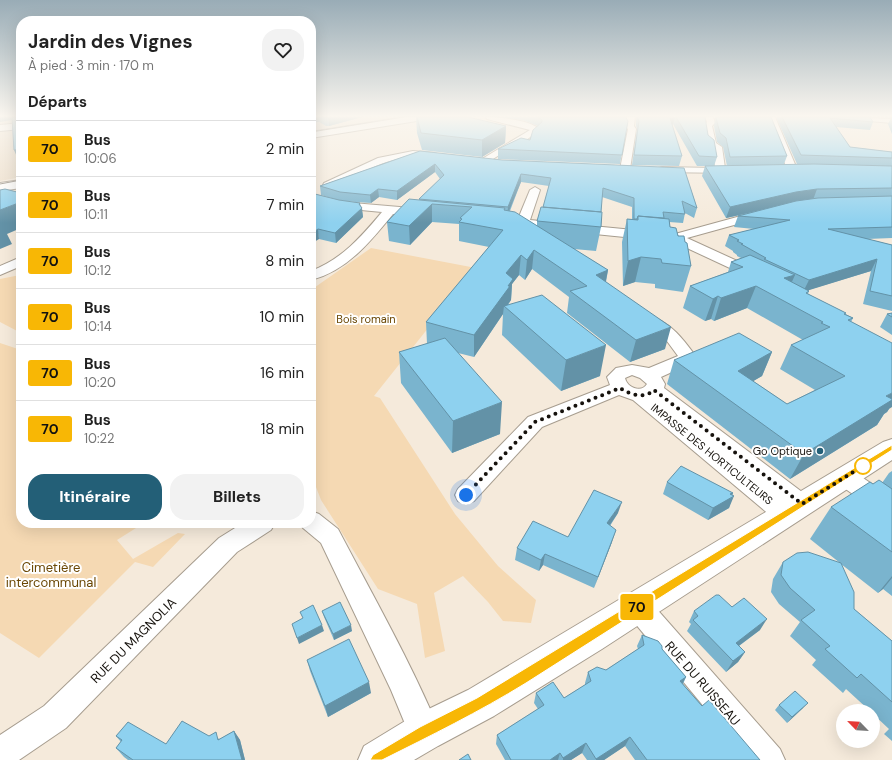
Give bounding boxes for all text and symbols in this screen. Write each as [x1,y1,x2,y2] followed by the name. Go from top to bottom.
[28,29,193,54] text: Jardin des Vignes
[262,29,304,71] button: heart
[28,57,154,74] text: À pied · 3 min · 170 m
[28,92,87,112] text: Départs
[84,130,111,150] text: Bus
[266,139,304,159] text: 2 min
[41,140,59,158] text: 70
[84,150,117,167] text: 10:06
[84,186,111,206] text: Bus
[266,195,304,215] text: 7 min
[41,196,59,214] text: 70
[84,206,108,223] text: 10:11
[84,242,111,262] text: Bus
[265,251,304,271] text: 8 min
[41,252,59,270] text: 70
[84,262,111,279] text: 10:12
[84,298,111,318] text: Bus
[259,307,304,327] text: 10 min
[41,308,59,326] text: 70
[336,312,396,326] park label: Bois romain
[84,318,112,335] text: 10:14
[84,354,111,374] text: Bus
[260,363,304,383] text: 16 min
[41,364,59,382] text: 70
[84,374,116,391] text: 10:20
[648,400,776,508] street label: IMPASSE DES HORTICULTEURS
[84,410,111,430] text: Bus
[261,419,304,439] text: 18 min
[41,420,59,438] text: 70
[84,430,115,447] text: 10:22
[753,444,812,458] place label: Go Optique
[815,446,825,456] marker: Go Optique
[854,457,872,475] unlabelled marker
[28,474,162,520] button: Itinéraire
[170,474,304,520] button: Billets
[456,485,476,505] your location
[6,559,96,591] park label: Cimetière intercommunal
[87,594,180,687] street label: RUE DU MAGNOLIA
[619,594,655,620] line badge: 70
[628,598,646,616] text: 70
[661,638,744,729] street label: RUE DU RUISSEAU
[836,704,880,748] north arrow
[836,704,880,748] map controls

